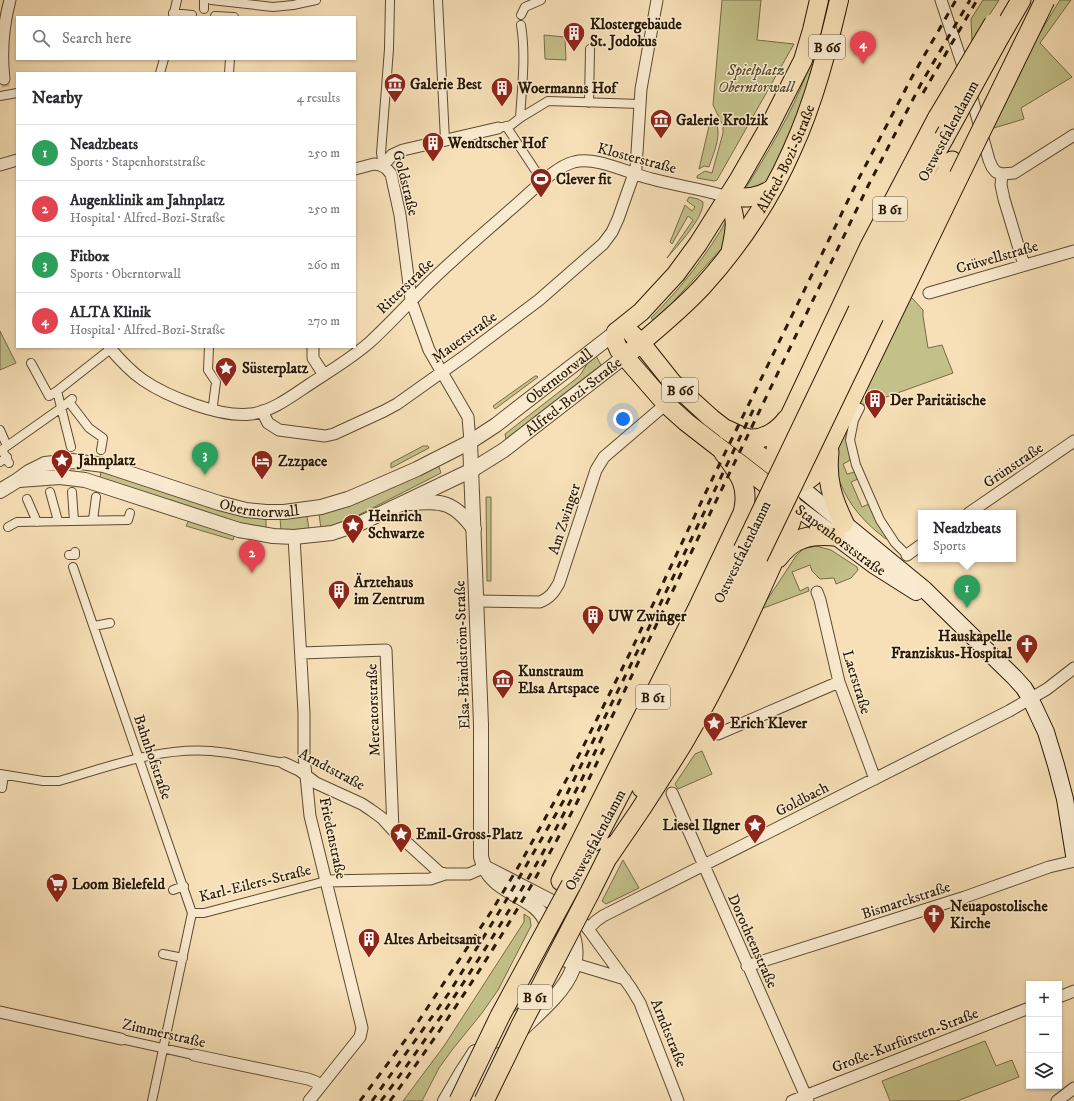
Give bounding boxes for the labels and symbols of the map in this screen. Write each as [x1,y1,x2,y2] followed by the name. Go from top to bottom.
[590,15,683,51] place label: Klostergebäude St. Jodokus
[561,20,587,53] building icon: Klostergebäude St. Jodokus
[850,31,876,64] pin: 4
[809,35,845,59] road number: B 66
[718,61,796,97] park label: Spielplatz Oberntorwall
[382,71,408,104] museum icon: Galerie Best
[410,75,482,94] place label: Galerie Best
[489,75,515,108] building icon: Woermanns Hof
[914,77,983,185] street label: Ostwestfalendamm
[517,79,619,98] place label: Woermanns Hof
[752,102,819,216] street label: Alfred-Bozi-Straße
[648,107,674,140] museum icon: Galerie Krolzik
[676,111,769,130] place label: Galerie Krolzik
[420,130,446,163] building icon: Wendtscher Hof
[447,134,549,153] place label: Wendtscher Hof
[595,139,678,178] street label: Klosterstraße
[388,148,423,218] street label: Goldstraße
[528,166,554,199] sports icon: Clever fit
[556,170,612,189] place label: Clever fit
[873,197,907,221] road number: B 61
[954,237,1040,278] street label: Crüwellstraße
[373,254,438,318] street label: Ritterstraße
[428,307,501,367] street label: Mauerstraße
[522,344,597,409] street label: Oberntorwall
[521,353,626,440] street label: Alfred-Bozi-Straße
[213,355,239,388] place icon: Süsterplatz
[242,359,309,378] place label: Süsterplatz
[662,378,698,402] road number: B 66
[862,387,888,420] building icon: Der Paritätische
[890,391,987,410] place label: Der Paritätische
[613,409,633,429] your location
[980,438,1047,492] street label: Grünstraße
[192,442,218,475] pin: 3
[49,447,75,480] place icon: Jahnplatz
[249,448,275,481] hotel icon: Zzzpace
[76,451,136,470] place label: Jahnplatz
[278,452,328,471] place label: Zzzpace
[544,481,585,557] street label: Am Zwinger
[217,495,301,522] street label: Oberntorwall
[709,498,776,607] street label: Ostwestfalendamm
[791,501,889,580] street label: Stapenhorststraße
[368,507,425,543] place label: Heinrich Schwarze
[340,512,366,545] place icon: Heinrich Schwarze
[239,540,265,573] pin: 2
[353,572,426,609] place label: Ärztehaus im Zentrum
[954,575,980,608] pin: 1
[326,578,352,611] building icon: Ärztehaus im Zentrum
[450,580,475,730] street label: Elsa-Brändström-Straße
[580,603,606,636] building icon: UW Zwinger
[608,607,687,626] place label: UW Zwinger
[891,627,1013,663] place label: Hauskapelle Franziskus-Hospital
[1014,632,1040,665] church icon: Hauskapelle Franziskus-Hospital
[838,648,875,716] street label: Laerstraße
[518,662,600,698] place label: Kunstraum Elsa Artspace
[362,663,385,757] street label: Mercatorstraße
[490,667,516,700] museum icon: Kunstraum Elsa Artspace
[636,685,670,709] road number: B 61
[701,710,727,743] place icon: Erich Klever
[129,712,176,802] street label: Bahnhofstraße
[730,714,808,733] place label: Erich Klever
[295,744,368,795] street label: Arndtstraße
[772,778,832,821] street label: Goldbach
[561,786,630,894] street label: Ostwestfalendamm
[315,796,350,881] street label: Friedenstraße
[742,812,768,845] place icon: Liesel Ilgner
[663,816,740,835] place label: Liesel Ilgner
[388,821,414,854] place icon: Emil-Gross-Platz
[416,825,523,844] place label: Emil-Gross-Platz
[197,860,313,907] street label: Karl-Eilers-Straße
[44,871,70,904] supermarket icon: Loom Bielefeld
[72,875,165,894] place label: Loom Bielefeld
[859,877,953,924] street label: Bismarckstraße
[723,891,782,991] street label: Dorotheenstraße
[950,897,1048,933] place label: Neuapostolische Kirche
[921,902,947,935] church icon: Neuapostolische Kirche
[356,926,382,959] building icon: Altes Arbeitsamt
[383,930,482,949] place label: Altes Arbeitsamt
[518,985,552,1009] road number: B 61
[646,996,691,1070] street label: Arndtstraße
[829,1004,981,1077] street label: Große-Kurfürsten-Straße
[120,1015,207,1052] street label: Zimmerstraße

